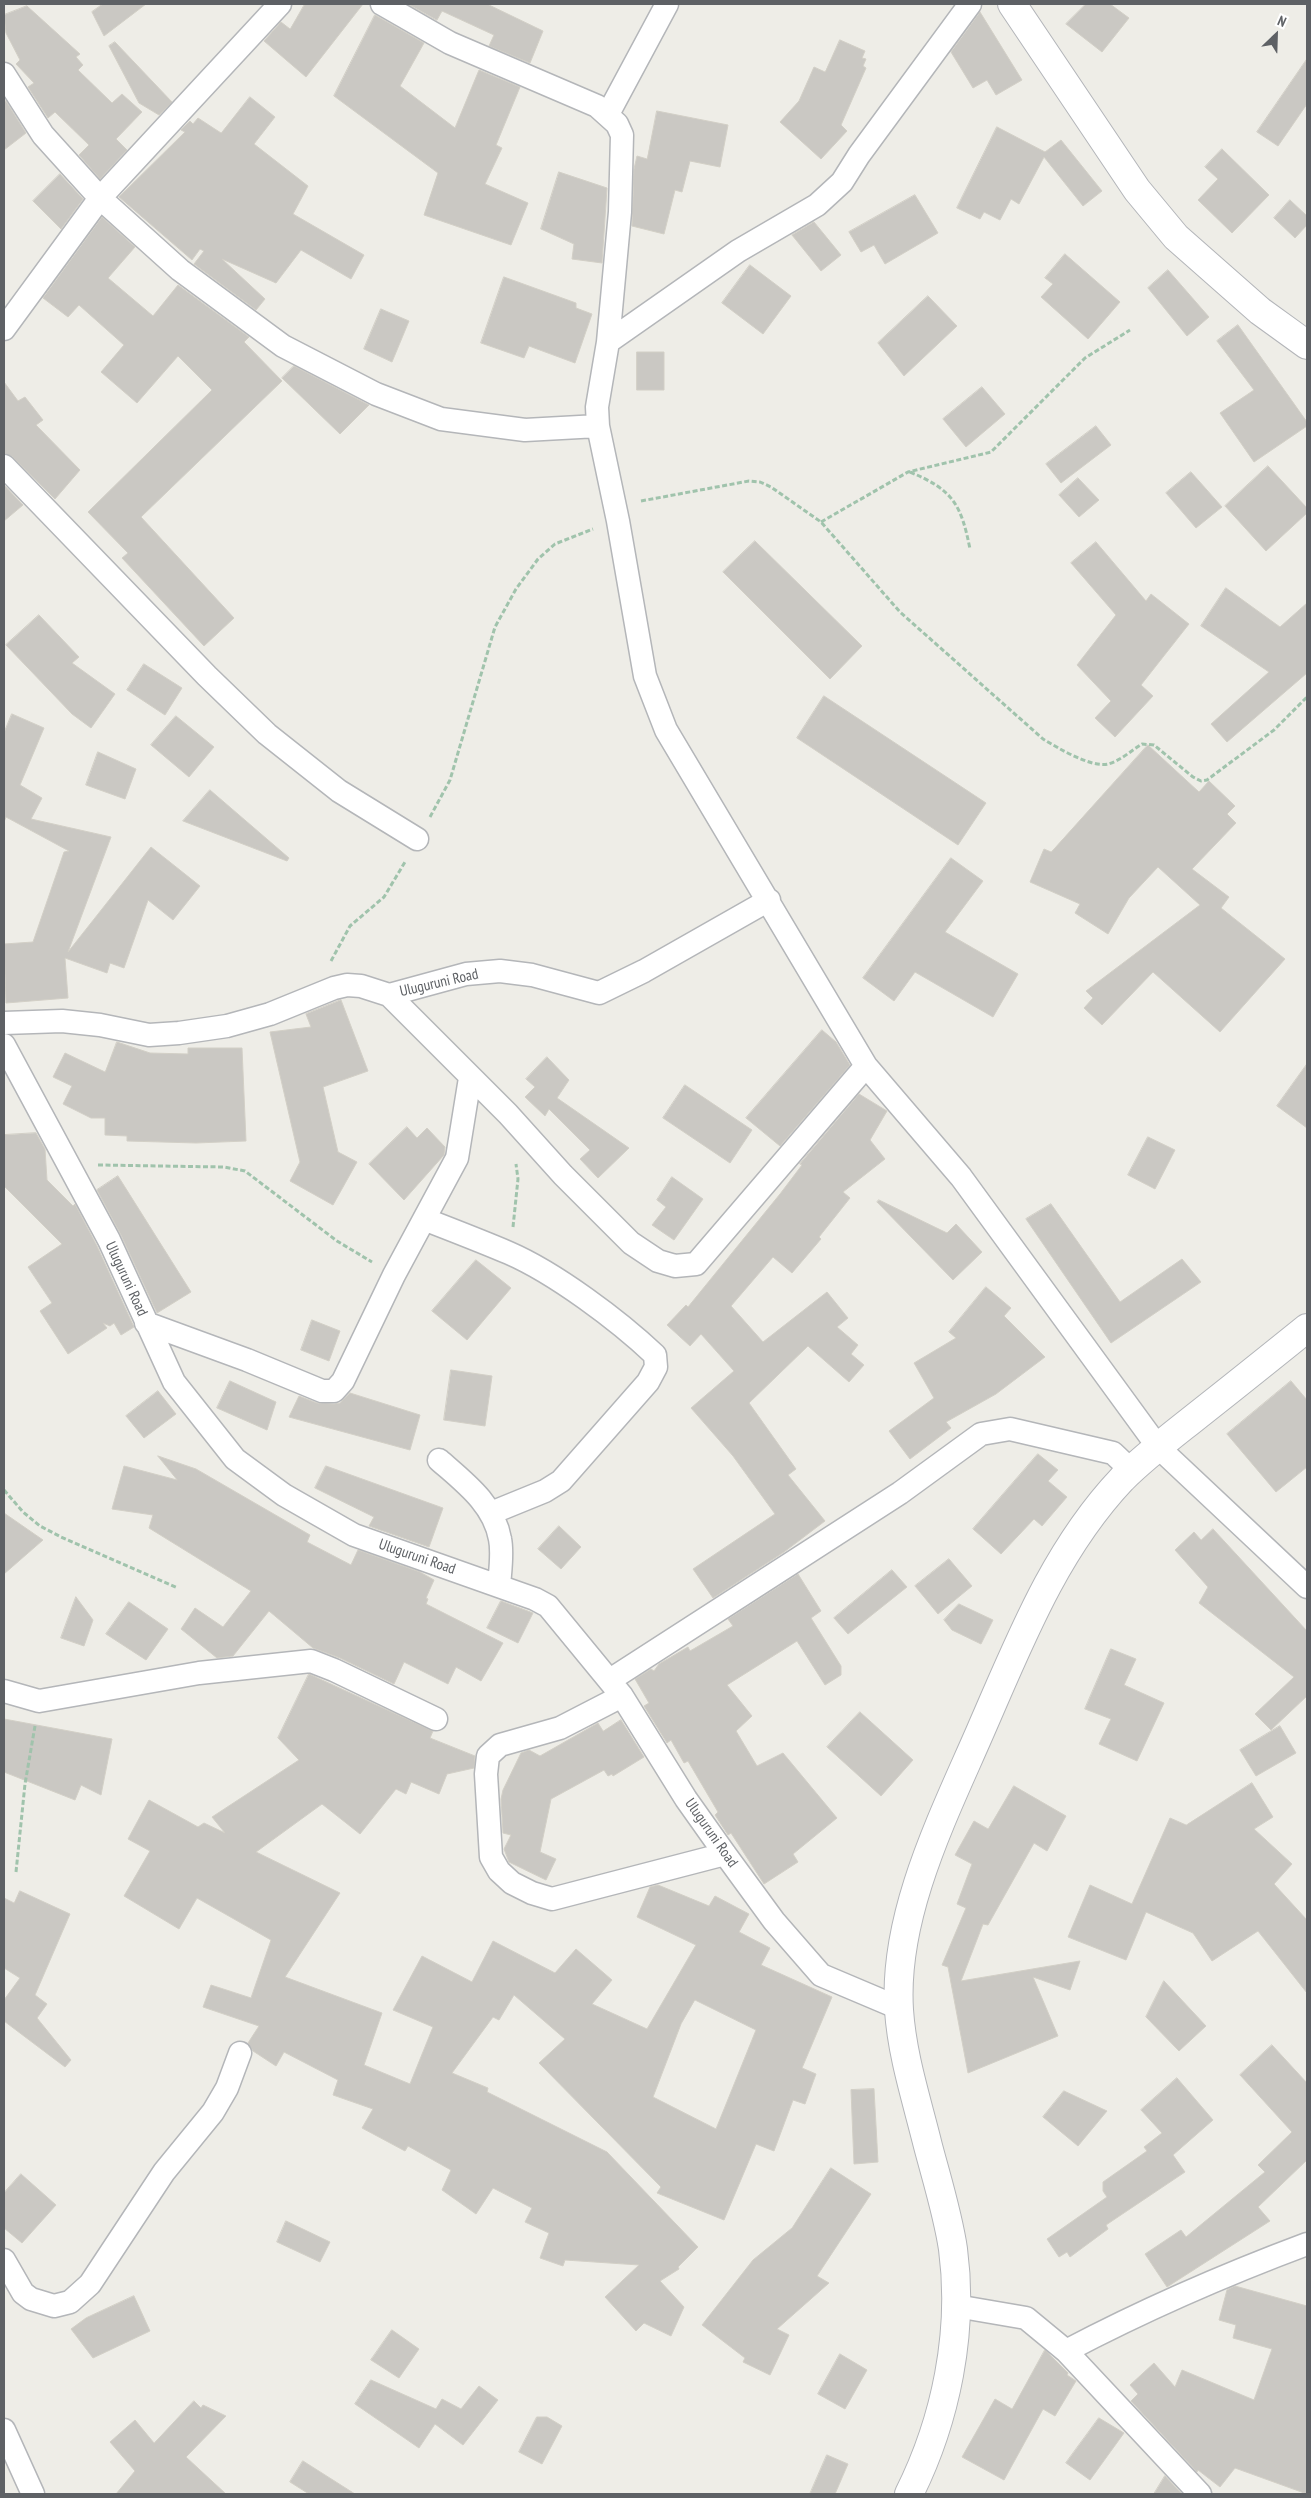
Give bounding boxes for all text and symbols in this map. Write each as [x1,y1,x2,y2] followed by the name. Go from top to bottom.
[1251,10,1301,60] north arrow
[1275,12,1289,31] text: N
[398,965,480,1001] street label: Uluguruni Road
[101,1239,151,1319] street label: Uluguruni Road
[376,1535,458,1579] street label: Uluguruni Road
[681,1795,741,1871] street label: Uluguruni Road

